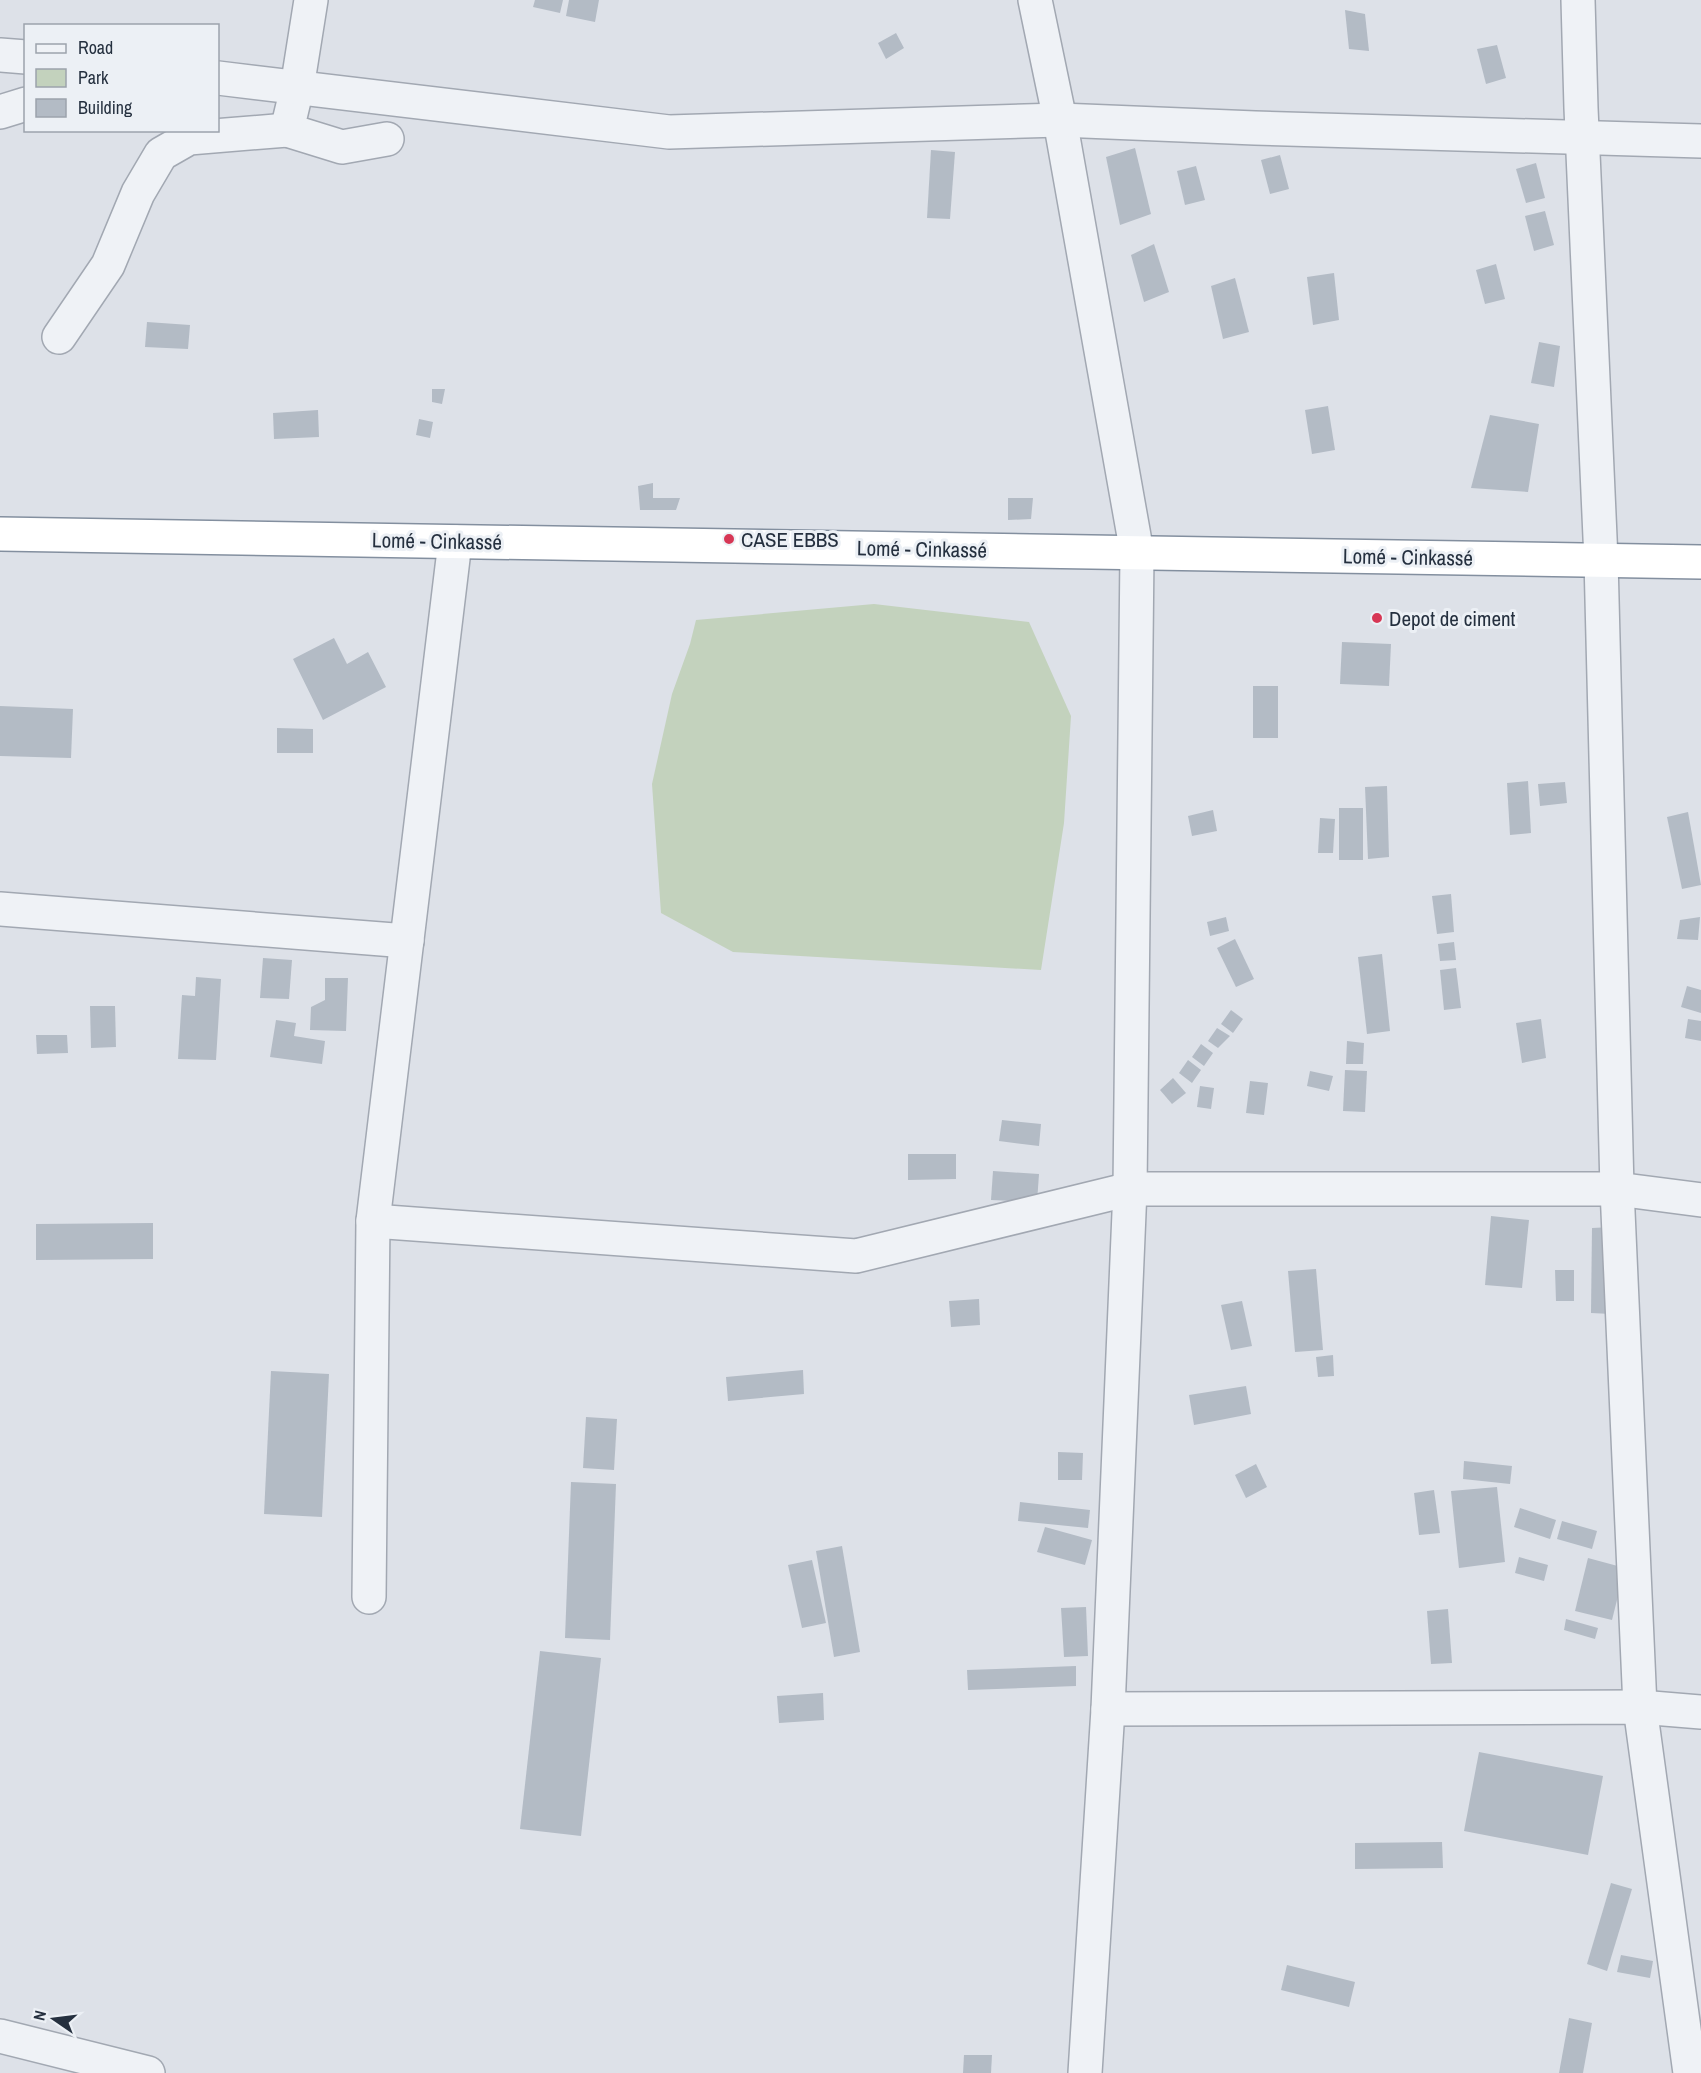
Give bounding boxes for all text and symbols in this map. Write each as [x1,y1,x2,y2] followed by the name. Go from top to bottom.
[24,24,219,132] legend
[78,35,113,60] text: Road
[78,65,109,90] text: Park
[78,95,133,120] text: Building
[372,525,502,557] street label: Lomé - Cinkassé
[741,525,839,554] place label: CASE EBBS
[722,532,736,546] marker: CASE EBBS
[857,533,987,565] street label: Lomé - Cinkassé
[1343,541,1473,573] street label: Lomé - Cinkassé
[1389,604,1516,633] place label: Depot de ciment
[1370,611,1384,625] marker: Depot de ciment
[24,1989,84,2049] north arrow
[28,2008,51,2023] text: N

